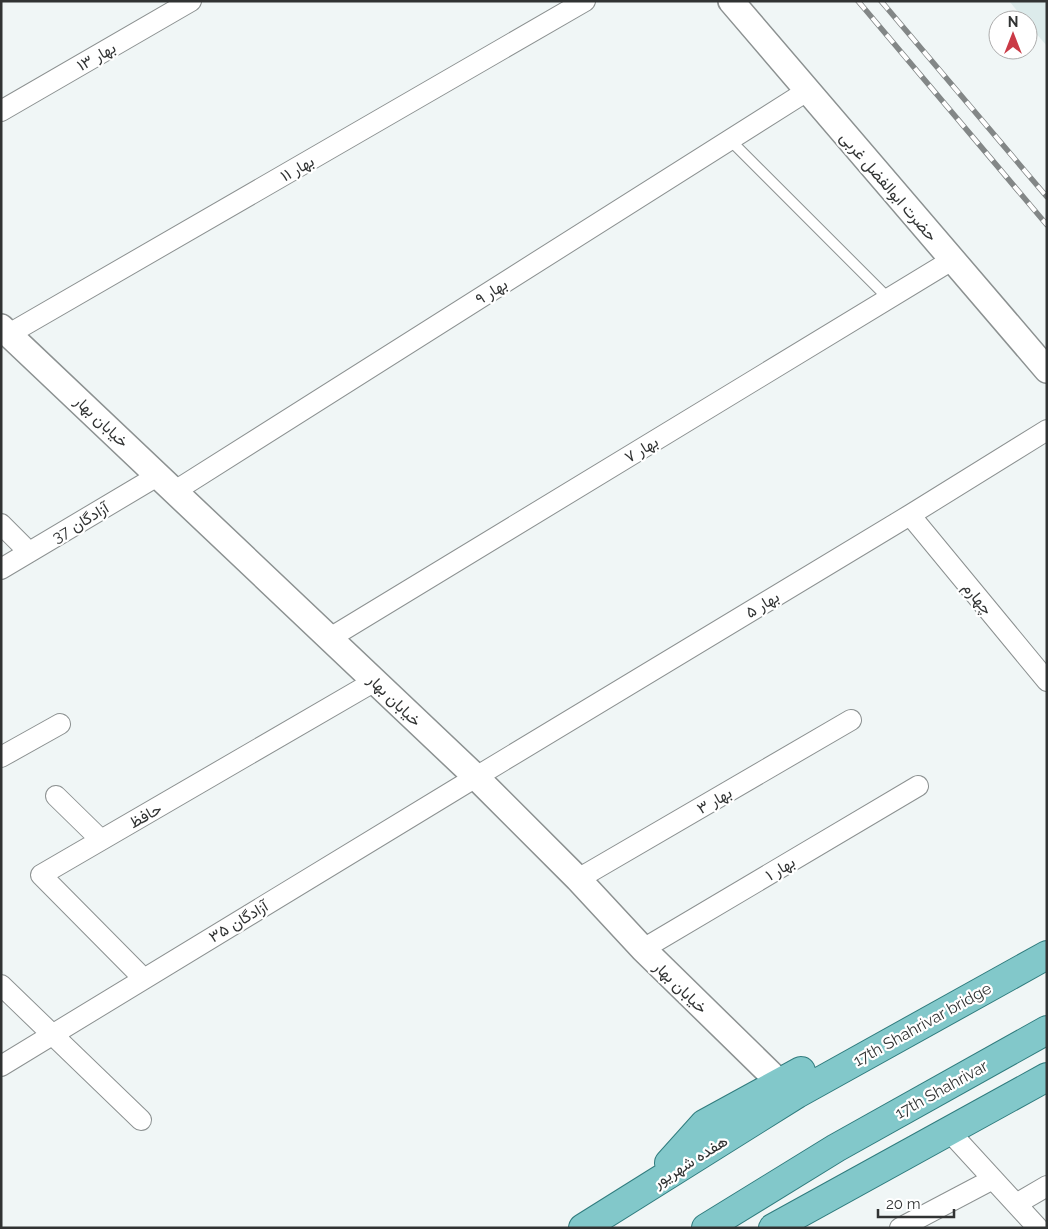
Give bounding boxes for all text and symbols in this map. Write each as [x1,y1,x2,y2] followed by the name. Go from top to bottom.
[988,10,1038,60] north arrow
[1008,14,1018,30] text: N
[73,38,120,76] street label: بهار ۱۳
[835,128,941,246] street label: حضرت ابوالفضل غربی
[277,151,318,186] street label: بهار ۱۱
[472,274,511,309] street label: بهار ۹
[69,391,133,452] street label: خیابان بهار
[621,432,662,468] street label: بهار ۷
[49,498,114,548] street label: آزادگان 37
[957,578,997,620] street label: چهارم
[742,587,783,623] street label: بهار ۵
[363,670,426,731] street label: خیابان بهار
[693,783,736,819] street label: بهار ۳
[126,798,165,832] street label: حافظ
[762,852,799,885] street label: بهار ۱
[205,896,273,947] street label: آزادگان ۳۵
[649,957,712,1018] street label: خیابان بهار
[850,979,995,1070] street label: 17th Shahrivar bridge
[892,1056,991,1123] street label: 17th Shahrivar
[649,1131,732,1193] street label: هفده شهریور
[878,1186,954,1218] scale bar
[886,1195,921,1213] text: 20 m

